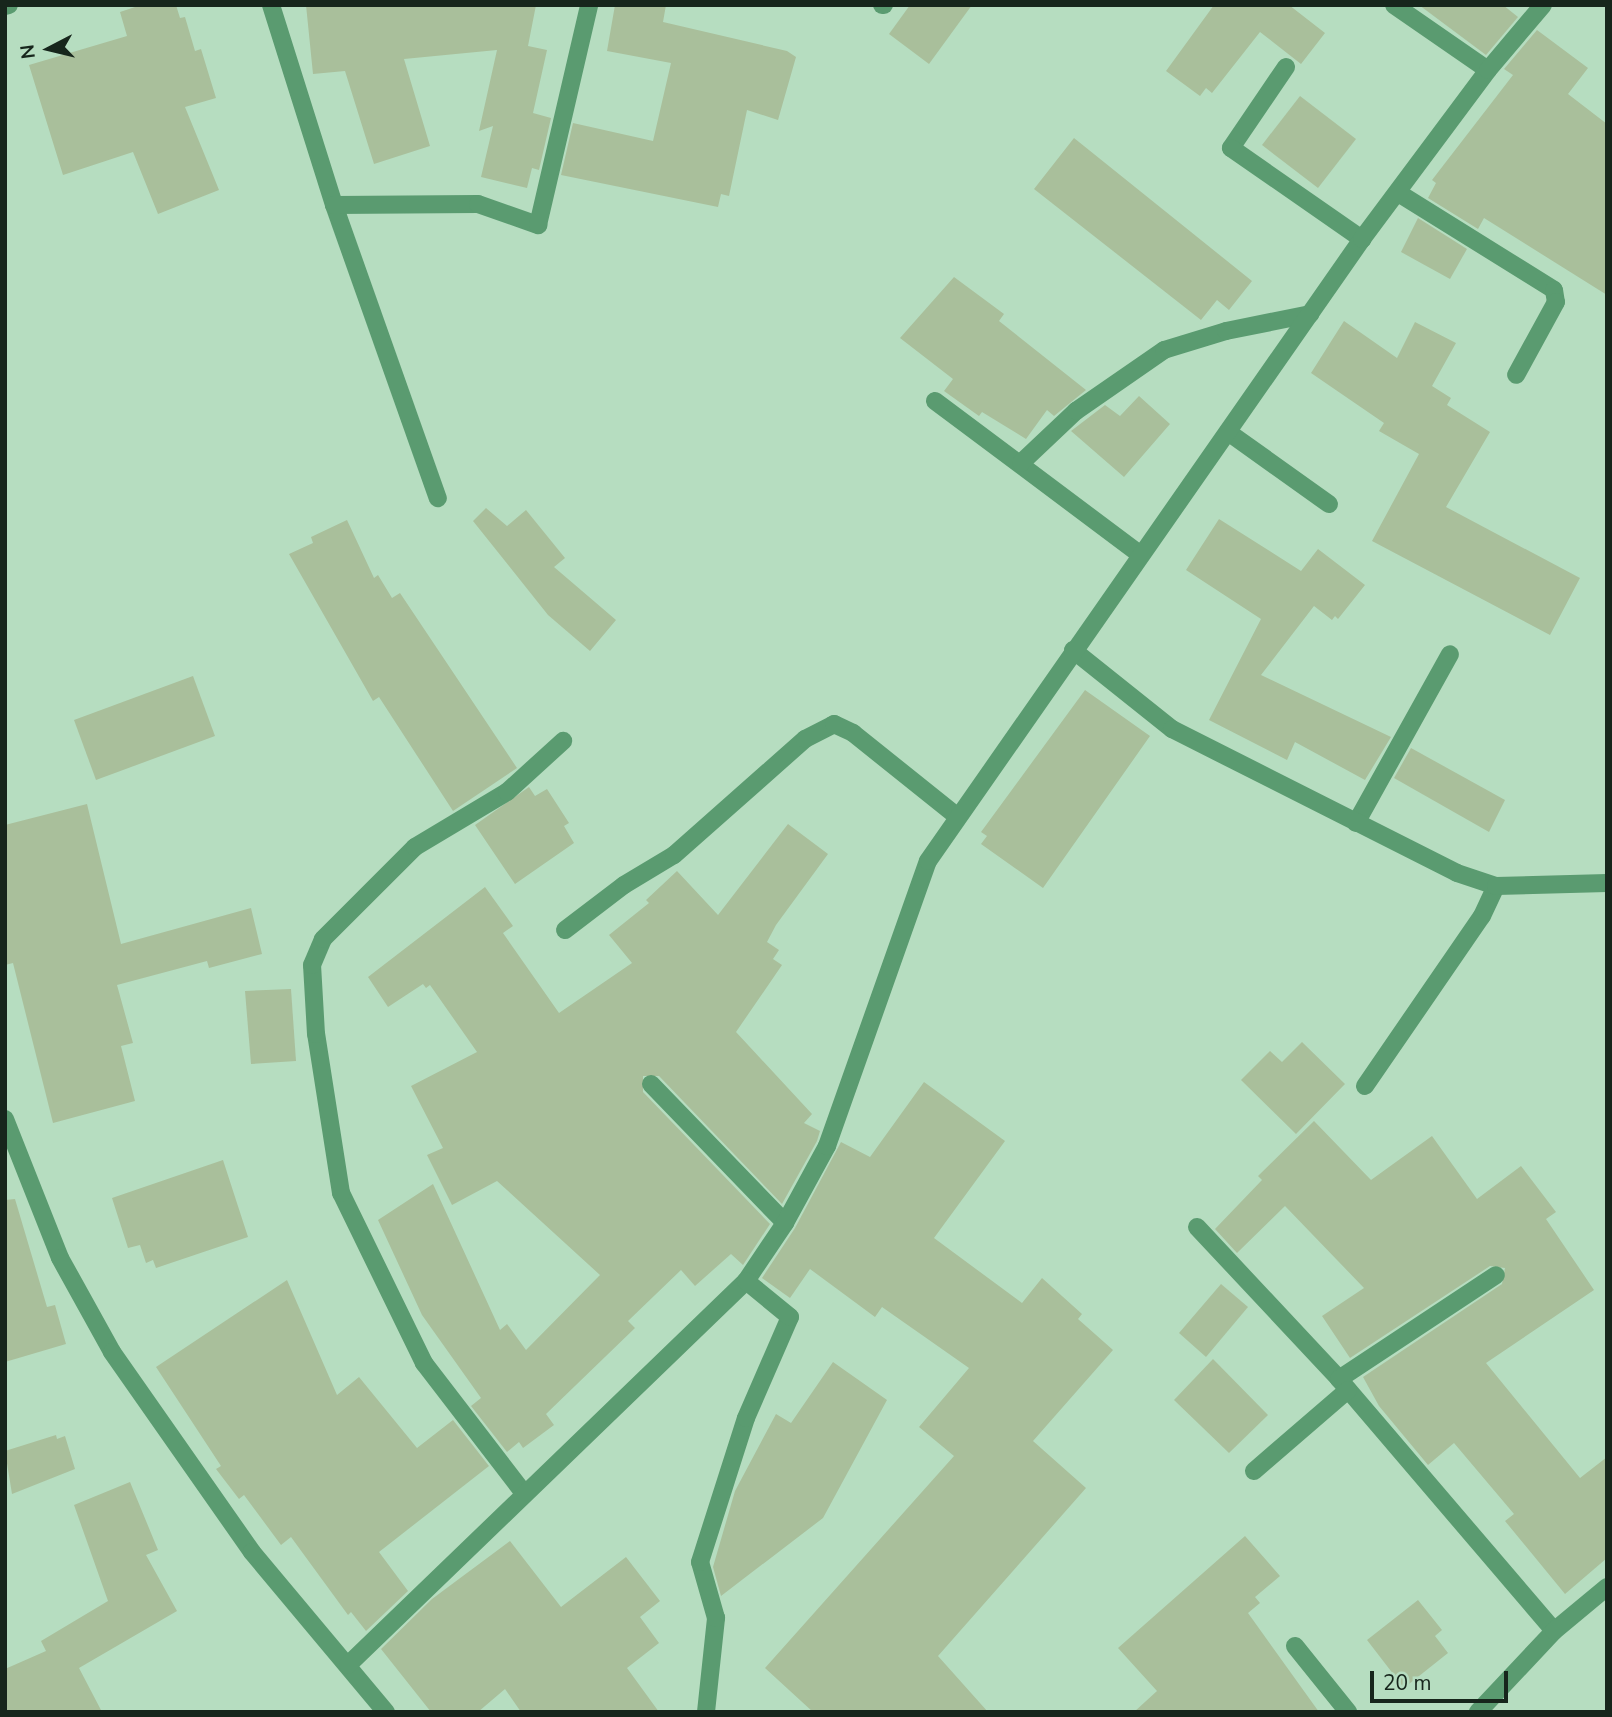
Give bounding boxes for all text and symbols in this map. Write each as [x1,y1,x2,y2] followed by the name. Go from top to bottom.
[14,14,84,84] north arrow
[14,43,42,60] text: N
[1374,1658,1512,1702] scale bar
[1383,1669,1432,1697] text: 20 m

